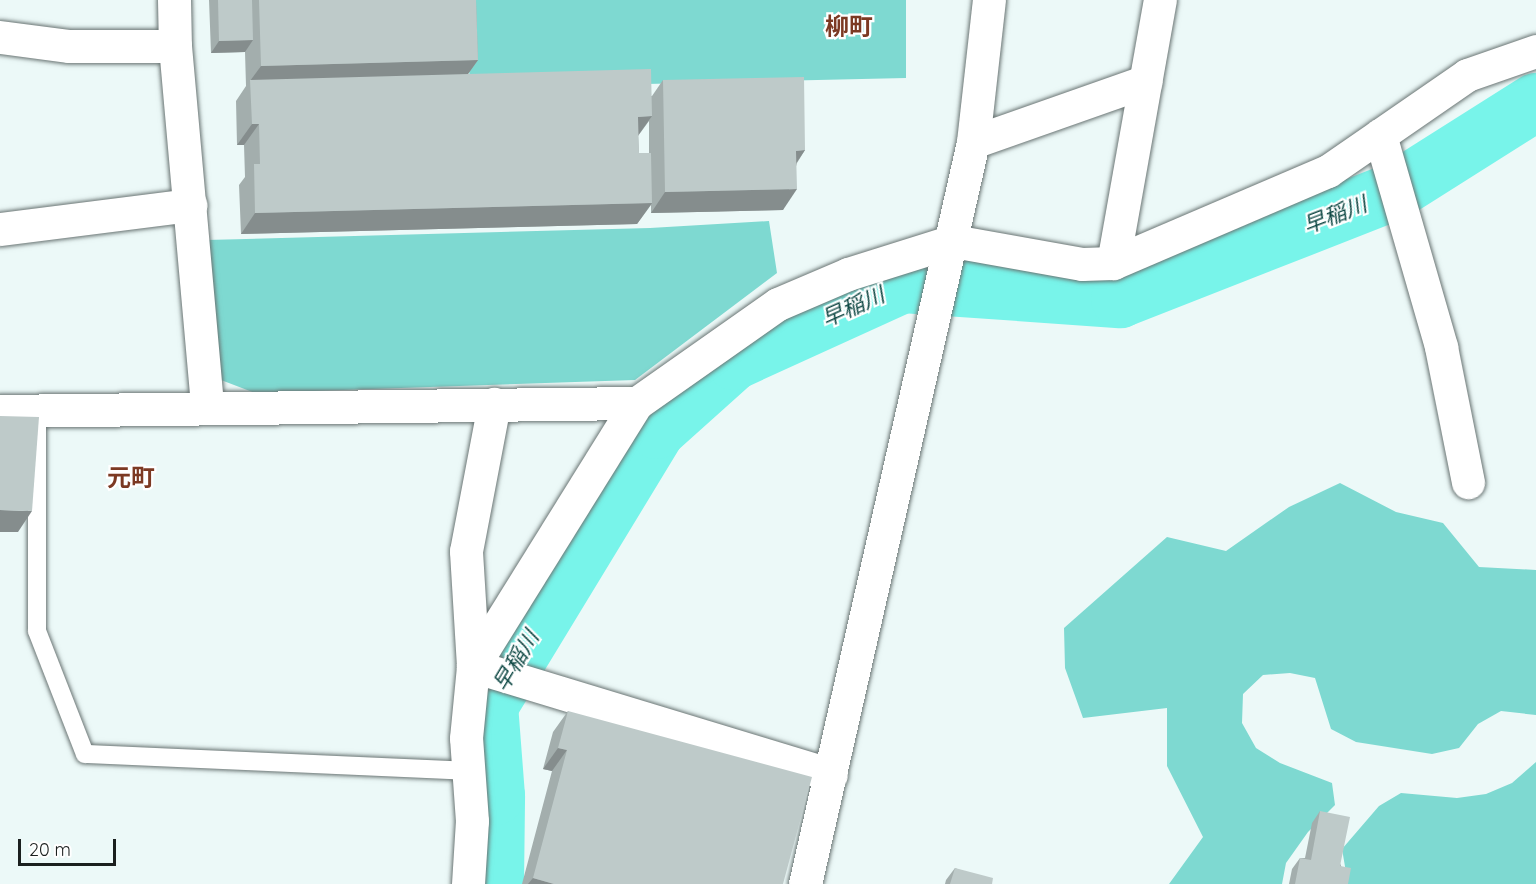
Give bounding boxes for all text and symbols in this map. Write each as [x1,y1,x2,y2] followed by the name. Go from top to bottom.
[825,13,873,41] district label: 柳町
[1299,191,1371,239] water label: 早稲川
[817,282,889,332] water label: 早稲川
[107,464,155,492] district label: 元町
[488,626,544,696] water label: 早稲川
[21,827,118,865] scale bar
[29,838,71,861] text: 20 m

